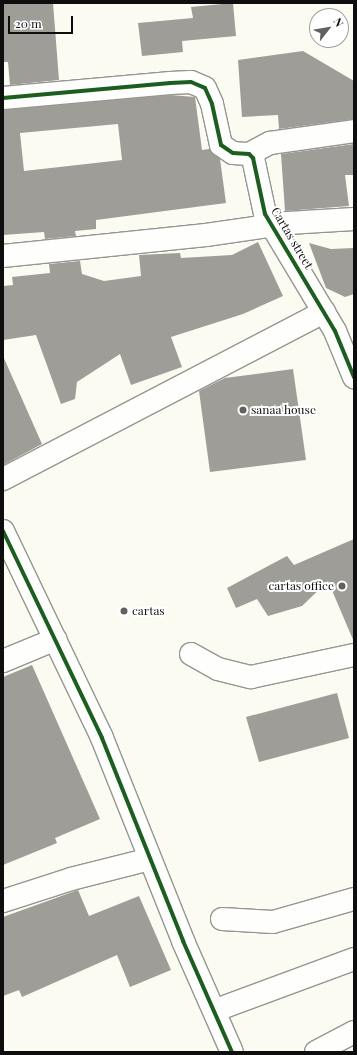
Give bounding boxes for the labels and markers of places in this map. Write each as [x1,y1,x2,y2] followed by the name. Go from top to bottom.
[251,403,316,417] place label: sanaa house
[238,405,248,415] marker: sanaa house
[268,579,334,593] place label: cartas office
[337,581,347,591] marker: cartas office
[132,604,165,618] place label: cartas
[119,606,129,616] marker: cartas

